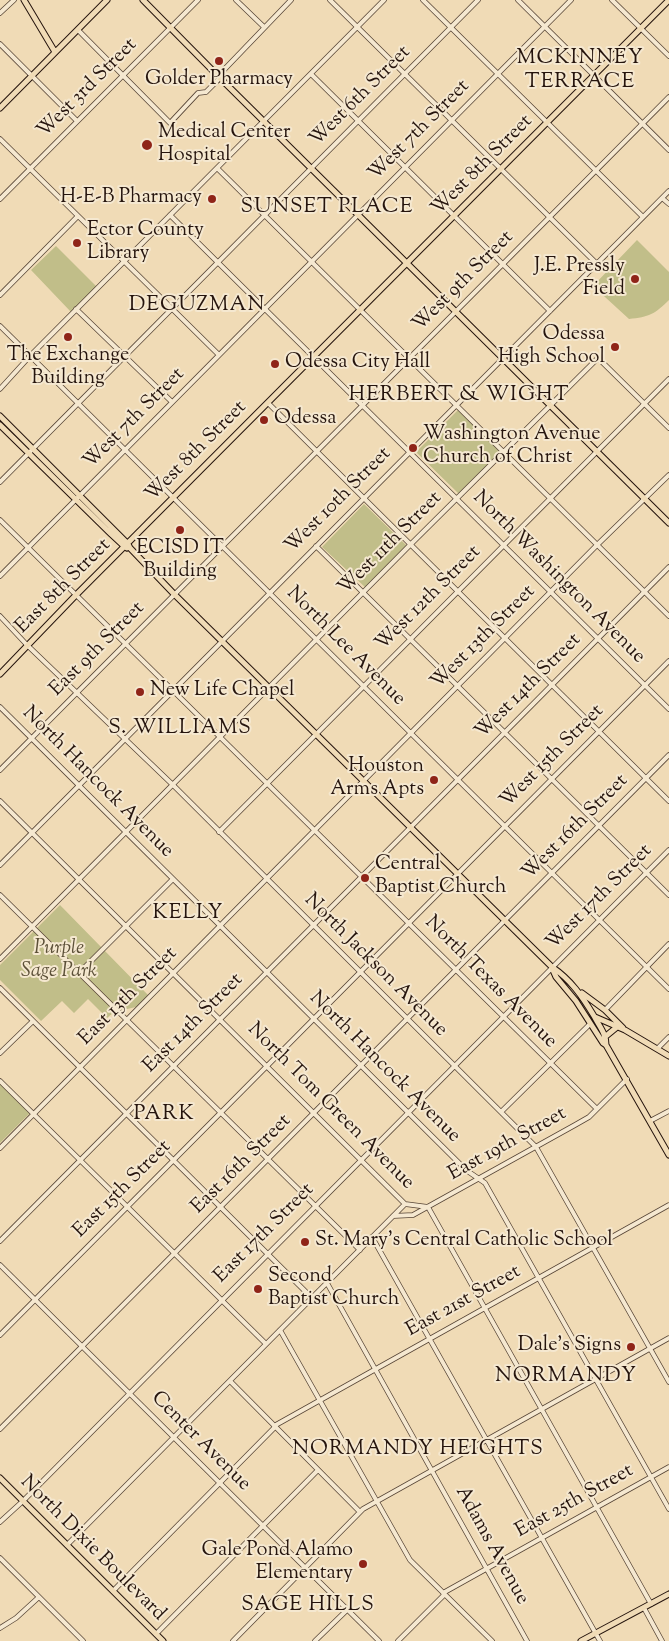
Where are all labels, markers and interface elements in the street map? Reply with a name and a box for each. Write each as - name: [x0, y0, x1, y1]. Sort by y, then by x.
- street label: West 3rd Street: [33, 34, 143, 144]
- street label: West 6th Street: [306, 42, 416, 152]
- district label: MCKINNEY TERRACE: [515, 46, 645, 96]
- marker: Golder Pharmacy: [213, 55, 225, 67]
- place label: Golder Pharmacy: [145, 69, 293, 93]
- street label: West 7th Street: [364, 75, 476, 187]
- street label: West 8th Street: [427, 110, 539, 222]
- place label: Medical Center Hospital: [158, 122, 291, 169]
- marker: Medical Center Hospital: [140, 138, 154, 152]
- place label: H-E-B Pharmacy: [60, 187, 202, 211]
- marker: H-E-B Pharmacy: [206, 193, 218, 205]
- district label: SUNSET PLACE: [239, 195, 415, 221]
- place label: Ector County Library: [87, 220, 204, 267]
- street label: West 9th Street: [409, 227, 519, 337]
- marker: Ector County Library: [71, 237, 83, 249]
- place label: J.E. Pressly Field: [534, 256, 625, 303]
- marker: J.E. Pressly Field: [629, 273, 641, 285]
- district label: DEGUZMAN: [128, 293, 266, 319]
- place label: Odessa High School: [498, 324, 605, 371]
- marker: The Exchange Building: [62, 331, 74, 343]
- marker: Odessa High School: [609, 341, 621, 353]
- place label: The Exchange Building: [7, 345, 129, 392]
- place label: Odessa City Hall: [285, 352, 430, 376]
- marker: Odessa City Hall: [269, 358, 281, 370]
- street label: West 7th Street: [79, 363, 191, 475]
- district label: HERBERT & WIGHT: [347, 383, 571, 409]
- street label: West 8th Street: [141, 396, 253, 508]
- place label: Odessa: [274, 408, 336, 432]
- marker: Odessa: [258, 414, 270, 426]
- place label: Washington Avenue Church of Christ: [423, 424, 601, 471]
- marker: Washington Avenue Church of Christ: [407, 442, 419, 454]
- street label: West 10th Street: [281, 443, 397, 559]
- street label: West 11th Street: [334, 487, 448, 601]
- street label: North Washington Avenue: [467, 487, 649, 669]
- marker: ECISD IT Building: [174, 524, 186, 536]
- street label: East 8th Street: [11, 534, 117, 640]
- place label: ECISD IT Building: [136, 538, 224, 585]
- street label: West 12th Street: [371, 541, 487, 657]
- street label: West 13th Street: [427, 581, 541, 695]
- street label: North Lee Avenue: [280, 582, 410, 712]
- street label: East 9th Street: [46, 598, 150, 702]
- street label: West 14th Street: [471, 629, 587, 745]
- place label: New Life Chapel: [150, 680, 295, 704]
- marker: New Life Chapel: [134, 686, 146, 698]
- street label: West 15th Street: [496, 700, 610, 814]
- street label: North Hancock Avenue: [16, 702, 178, 864]
- district label: S. WILLIAMS: [107, 716, 253, 742]
- place label: Houston Arms Apts: [330, 756, 424, 803]
- street label: West 16th Street: [518, 770, 634, 886]
- marker: Houston Arms Apts: [428, 774, 440, 786]
- street label: West 17th Street: [542, 840, 658, 956]
- place label: Central Baptist Church: [375, 854, 506, 901]
- marker: Central Baptist Church: [359, 872, 371, 884]
- street label: North Jackson Avenue: [298, 889, 452, 1043]
- district label: KELLY: [152, 901, 224, 927]
- street label: North Texas Avenue: [419, 912, 561, 1054]
- park label: Purple Sage Park: [21, 938, 97, 985]
- street label: East 13th Street: [75, 943, 183, 1051]
- street label: East 14th Street: [139, 969, 249, 1079]
- street label: North Hancock Avenue: [303, 987, 465, 1149]
- street label: North Tom Green Avenue: [241, 1018, 419, 1196]
- district label: PARK: [133, 1102, 195, 1128]
- street label: East 19th Street: [445, 1103, 571, 1187]
- street label: East 16th Street: [187, 1110, 297, 1220]
- street label: East 15th Street: [69, 1136, 177, 1244]
- street label: East 17th Street: [210, 1179, 320, 1289]
- place label: St. Mary's Central Catholic School: [315, 1230, 613, 1254]
- marker: St. Mary's Central Catholic School: [299, 1236, 311, 1248]
- street label: East 21st Street: [403, 1261, 525, 1343]
- place label: Second Baptist Church: [268, 1266, 399, 1313]
- marker: Second Baptist Church: [252, 1283, 264, 1295]
- place label: Dale's Signs: [518, 1335, 621, 1359]
- marker: Dale's Signs: [625, 1341, 637, 1353]
- district label: NORMANDY: [494, 1364, 638, 1390]
- street label: Center Avenue: [145, 1387, 255, 1497]
- district label: NORMANDY HEIGHTS: [290, 1437, 546, 1463]
- street label: East 25th Street: [512, 1460, 638, 1544]
- street label: North Dixie Boulevard: [14, 1471, 170, 1627]
- street label: Adams Avenue: [449, 1483, 533, 1609]
- place label: Gale Pond Alamo Elementary: [202, 1540, 353, 1587]
- marker: Gale Pond Alamo Elementary: [357, 1558, 369, 1570]
- district label: SAGE HILLS: [240, 1593, 376, 1619]

